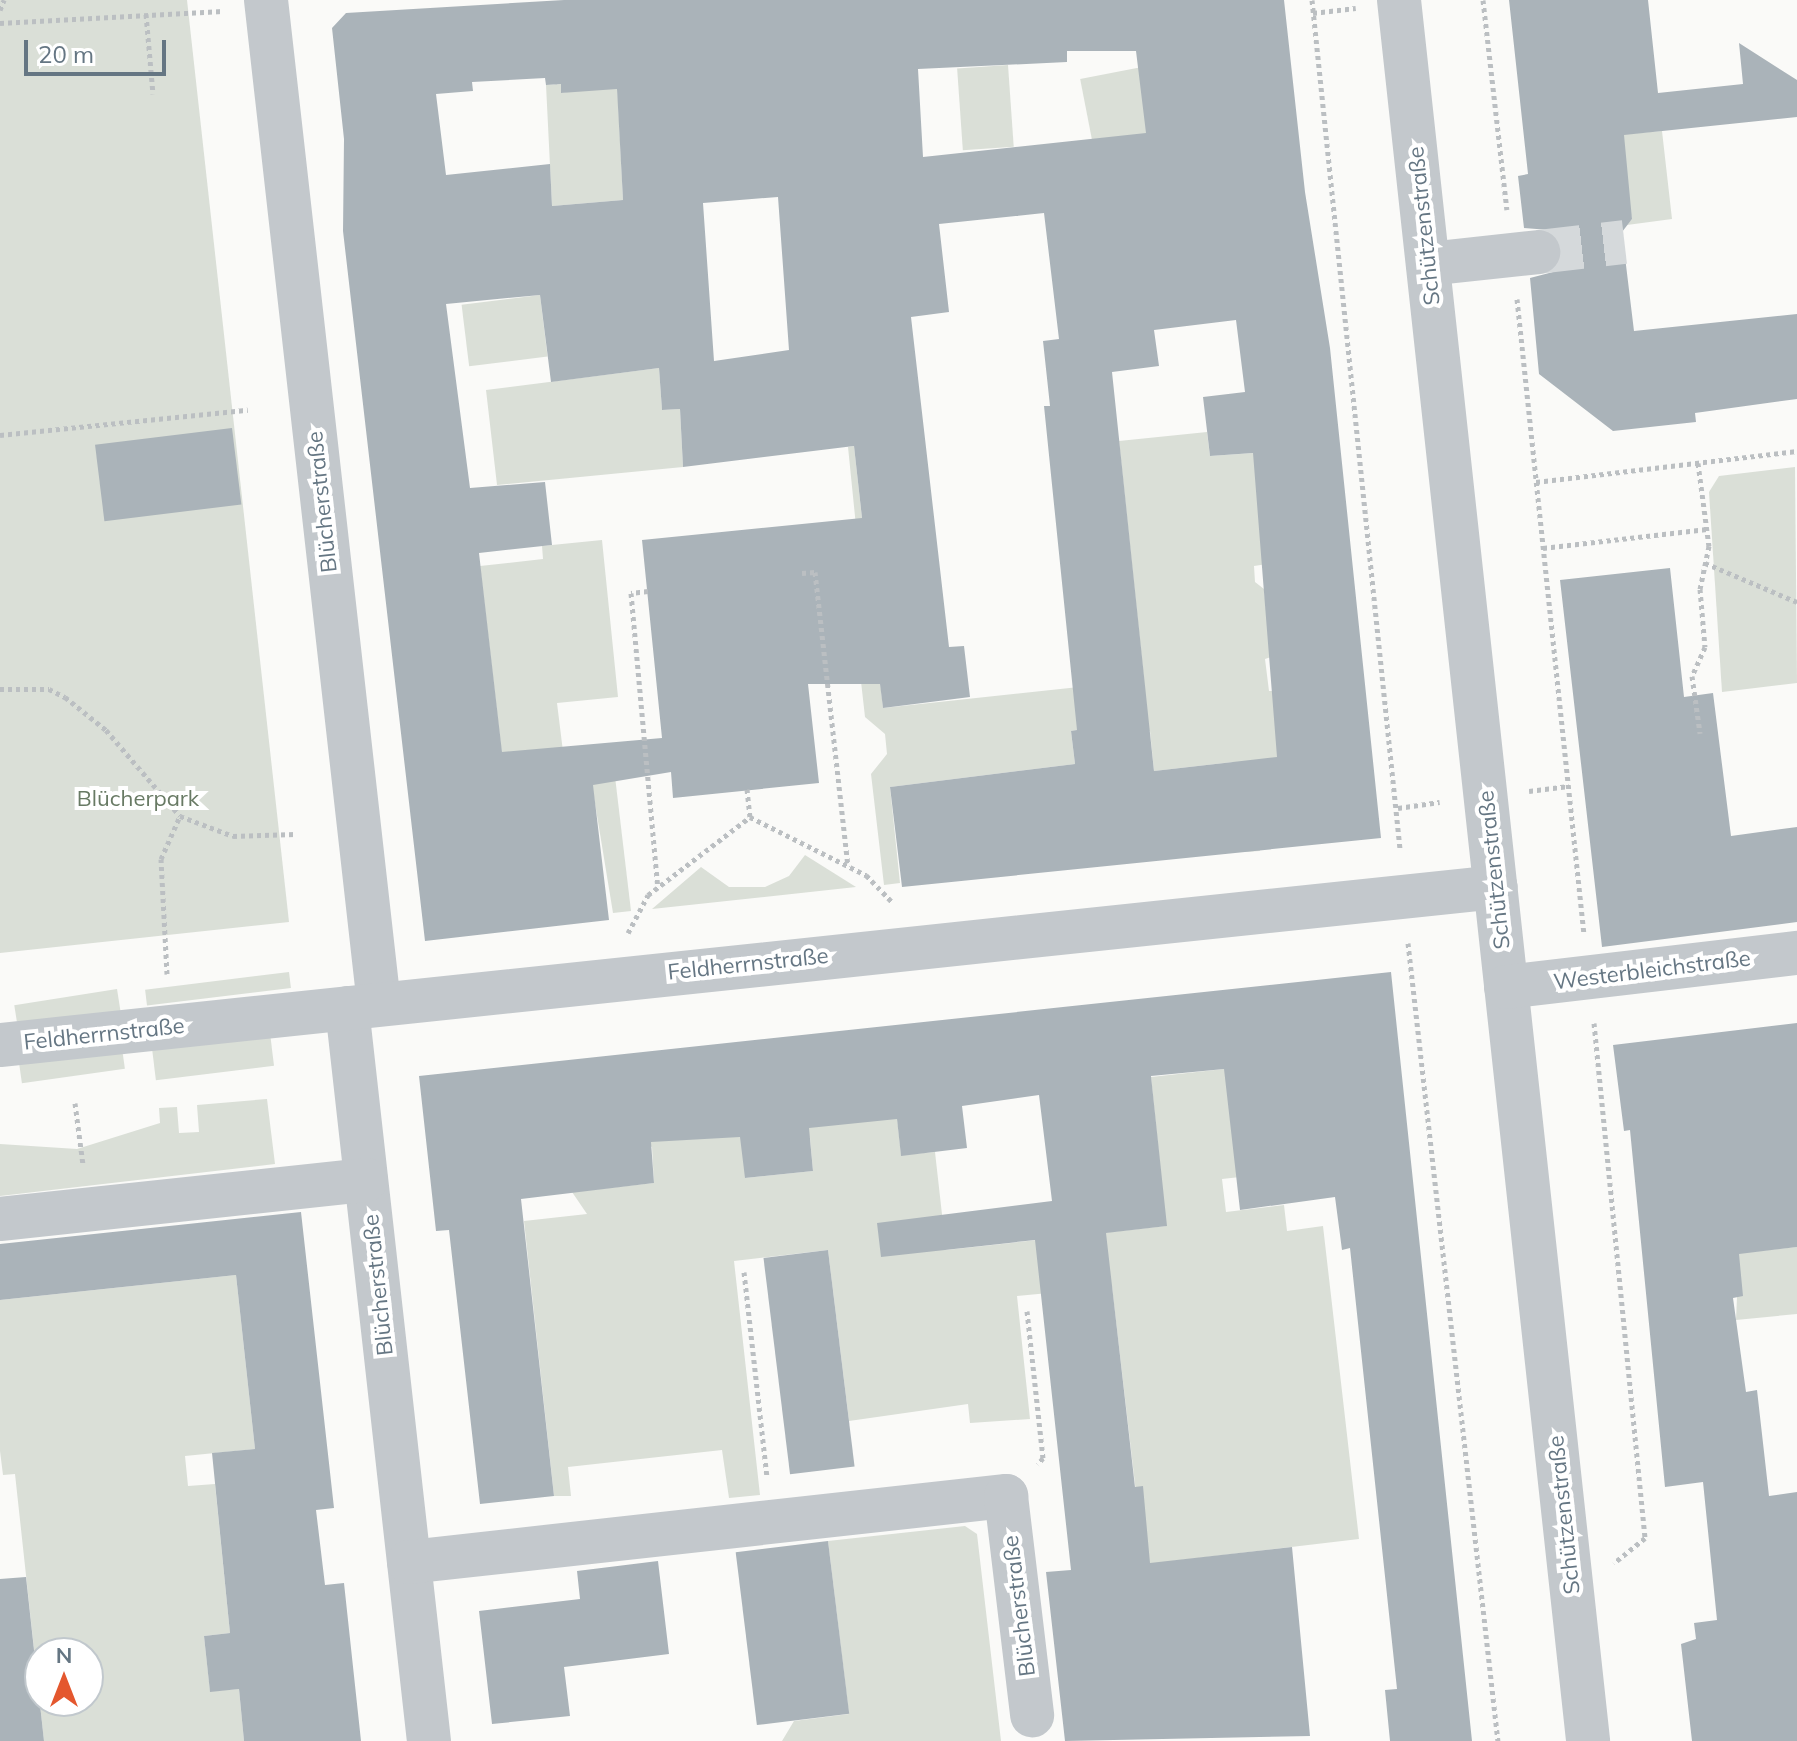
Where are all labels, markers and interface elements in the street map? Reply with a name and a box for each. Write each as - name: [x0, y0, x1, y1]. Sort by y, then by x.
- scale bar: [28, 24, 170, 74]
- text: 20 m: [38, 39, 94, 69]
- street label: Schützenstraße: [1403, 145, 1445, 307]
- street label: Blücherstraße: [301, 430, 343, 574]
- park label: Blücherpark: [77, 786, 199, 812]
- street label: Schützenstraße: [1473, 789, 1515, 951]
- street label: Feldherrnstraße: [666, 942, 830, 986]
- street label: Westerbleichstraße: [1552, 945, 1752, 995]
- street label: Feldherrnstraße: [22, 1012, 186, 1056]
- street label: Blücherstraße: [357, 1213, 399, 1357]
- street label: Schützenstraße: [1543, 1434, 1585, 1596]
- street label: Blücherstraße: [997, 1534, 1041, 1678]
- north arrow: [24, 1637, 104, 1717]
- text: N: [56, 1641, 72, 1669]

